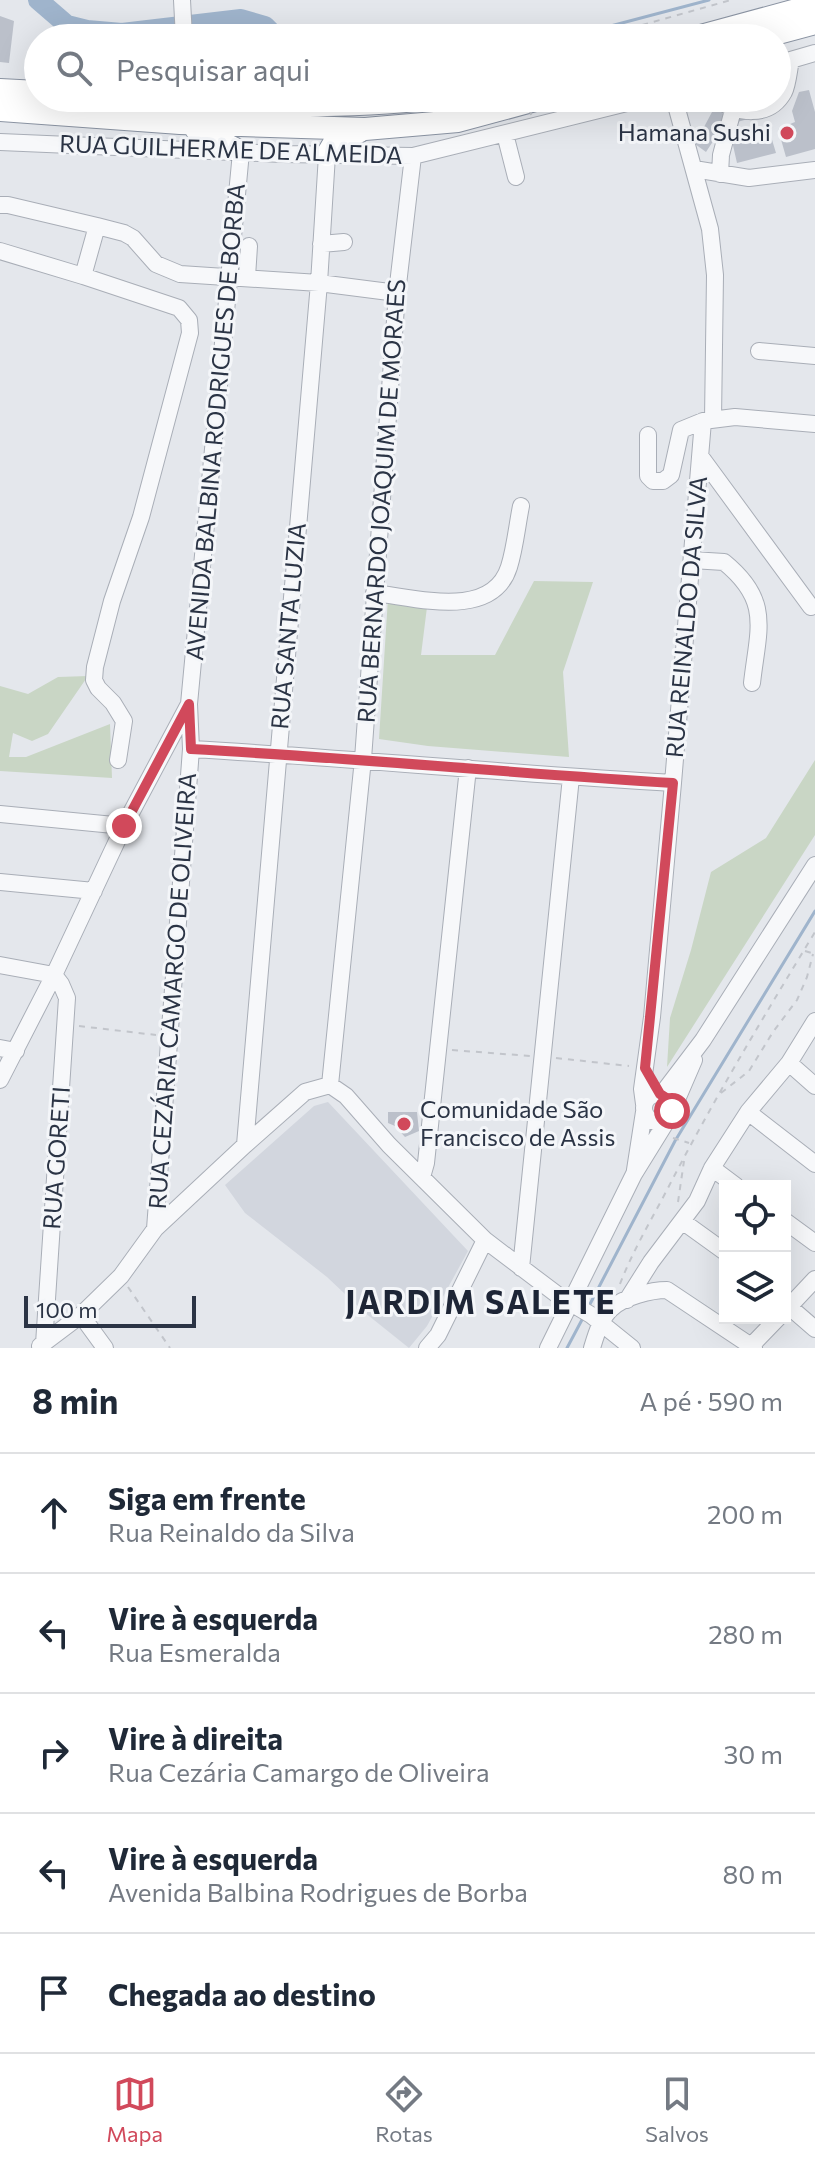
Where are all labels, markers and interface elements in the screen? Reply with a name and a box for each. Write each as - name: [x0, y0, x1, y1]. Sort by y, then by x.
- search box: [24, 24, 791, 112]
- icon: search: [52, 46, 96, 90]
- text: Pesquisar aqui: [116, 50, 311, 87]
- place label: Hamana Sushi: [618, 117, 771, 146]
- marker: Hamana Sushi: [778, 124, 796, 142]
- street label: RUA GUILHERME DE ALMEIDA: [59, 128, 403, 169]
- street label: AVENIDA BALBINA RODRIGUES DE BORBA: [179, 182, 250, 662]
- street label: RUA BERNARDO JOAQUIM DE MORAES: [351, 278, 410, 724]
- street label: RUA REINALDO DA SILVA: [659, 475, 712, 759]
- street label: RUA SANTA LUZIA: [264, 521, 311, 730]
- street label: RUA CEZÁRIA CAMARGO DE OLIVEIRA: [142, 772, 201, 1210]
- route end: [106, 808, 142, 844]
- street label: RUA GORETI: [36, 1085, 75, 1230]
- route start: [654, 1093, 690, 1129]
- place label: Comunidade São Francisco de Assis: [420, 1094, 615, 1151]
- marker: Comunidade São Francisco de Assis: [395, 1115, 413, 1133]
- map controls: [719, 1180, 791, 1324]
- button: locate: [719, 1180, 791, 1252]
- button: layers: [719, 1252, 791, 1324]
- district label: JARDIM SALETE: [345, 1281, 617, 1321]
- scale bar: [24, 1292, 196, 1328]
- text: 100 m: [36, 1296, 98, 1323]
- text: 8 min: [32, 1379, 118, 1421]
- text: A pé · 590 m: [640, 1385, 783, 1416]
- text: Siga em frente: [108, 1479, 306, 1516]
- icon: ahead: [32, 1491, 76, 1535]
- text: 200 m: [707, 1498, 783, 1529]
- text: Rua Reinaldo da Silva: [108, 1516, 355, 1547]
- text: Vire à esquerda: [108, 1599, 318, 1636]
- icon: left: [32, 1611, 76, 1655]
- text: 280 m: [708, 1618, 783, 1649]
- text: Rua Esmeralda: [108, 1636, 281, 1667]
- text: Vire à direita: [108, 1719, 283, 1756]
- icon: right: [32, 1731, 76, 1775]
- text: 30 m: [724, 1738, 783, 1769]
- text: Rua Cezária Camargo de Oliveira: [108, 1756, 490, 1787]
- text: Vire à esquerda: [108, 1839, 318, 1876]
- icon: left: [32, 1851, 76, 1895]
- text: 80 m: [723, 1858, 783, 1889]
- text: Avenida Balbina Rodrigues de Borba: [108, 1876, 528, 1907]
- icon: arrive: [32, 1971, 76, 2015]
- text: Chegada ao destino: [108, 1975, 376, 2012]
- tab: Mapa: [106, 2072, 163, 2147]
- tab: Rotas: [375, 2072, 433, 2147]
- tab: Salvos: [645, 2072, 709, 2147]

